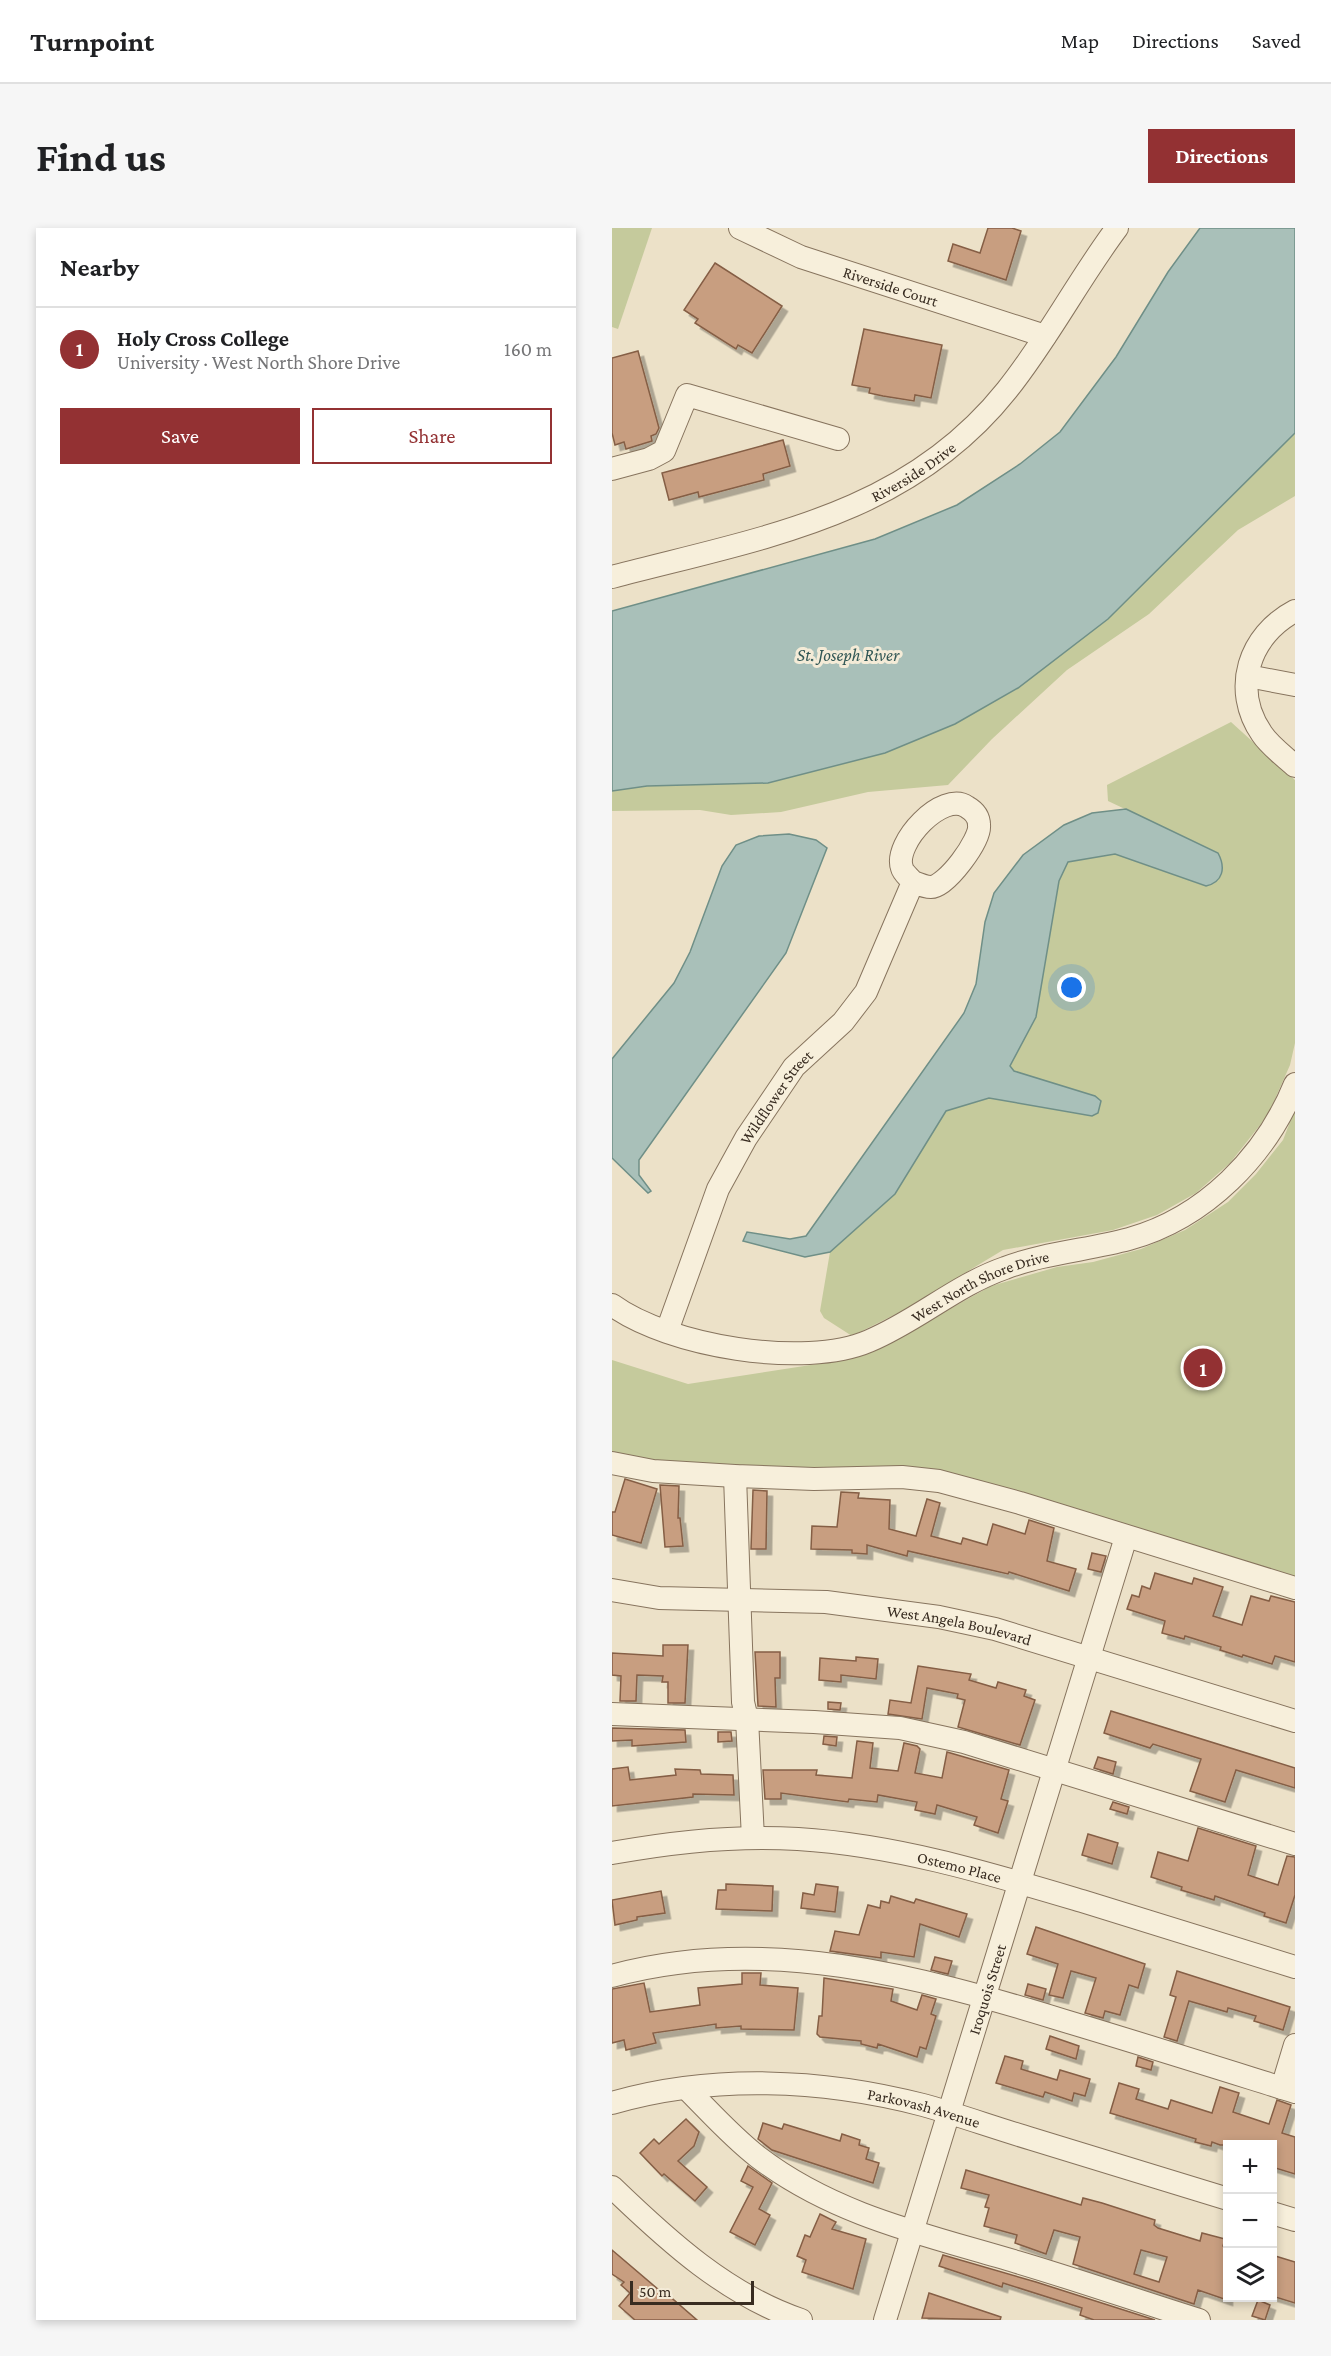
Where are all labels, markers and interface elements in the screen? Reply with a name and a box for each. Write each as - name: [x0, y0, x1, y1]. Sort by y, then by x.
- text: Turnpoint: [30, 26, 154, 57]
- text: Map: [1061, 29, 1099, 53]
- text: Directions: [1132, 29, 1219, 53]
- text: Saved: [1252, 29, 1301, 53]
- button: Directions: [1148, 129, 1295, 183]
- text: Find us: [36, 133, 166, 180]
- text: Nearby: [60, 253, 139, 282]
- street label: Riverside Court: [841, 263, 941, 310]
- text: Holy Cross College: [117, 326, 289, 351]
- text: 1: [76, 338, 83, 360]
- text: 160 m: [504, 338, 552, 360]
- text: University · West North Shore Drive: [117, 351, 400, 373]
- button: Save: [60, 408, 300, 464]
- button: Share: [312, 408, 552, 464]
- street label: Riverside Drive: [868, 438, 959, 504]
- water label: St. Joseph River: [797, 645, 900, 665]
- your location: [1057, 973, 1086, 1002]
- street label: Wildflower Street: [736, 1046, 816, 1147]
- street label: West North Shore Drive: [908, 1247, 1051, 1325]
- pin: 1: [1184, 1346, 1222, 1390]
- street label: West Angela Boulevard: [886, 1602, 1034, 1648]
- street label: Ostemo Place: [916, 1848, 1003, 1886]
- street label: Iroquois Street: [965, 1941, 1009, 2037]
- street label: Parkovash Avenue: [866, 2085, 982, 2131]
- map controls: [1223, 2140, 1277, 2302]
- button: +: [1223, 2140, 1277, 2194]
- button: −: [1223, 2194, 1277, 2248]
- button: layers: [1223, 2248, 1277, 2302]
- scale bar: [630, 2278, 754, 2306]
- text: 50 m: [639, 2283, 671, 2300]

